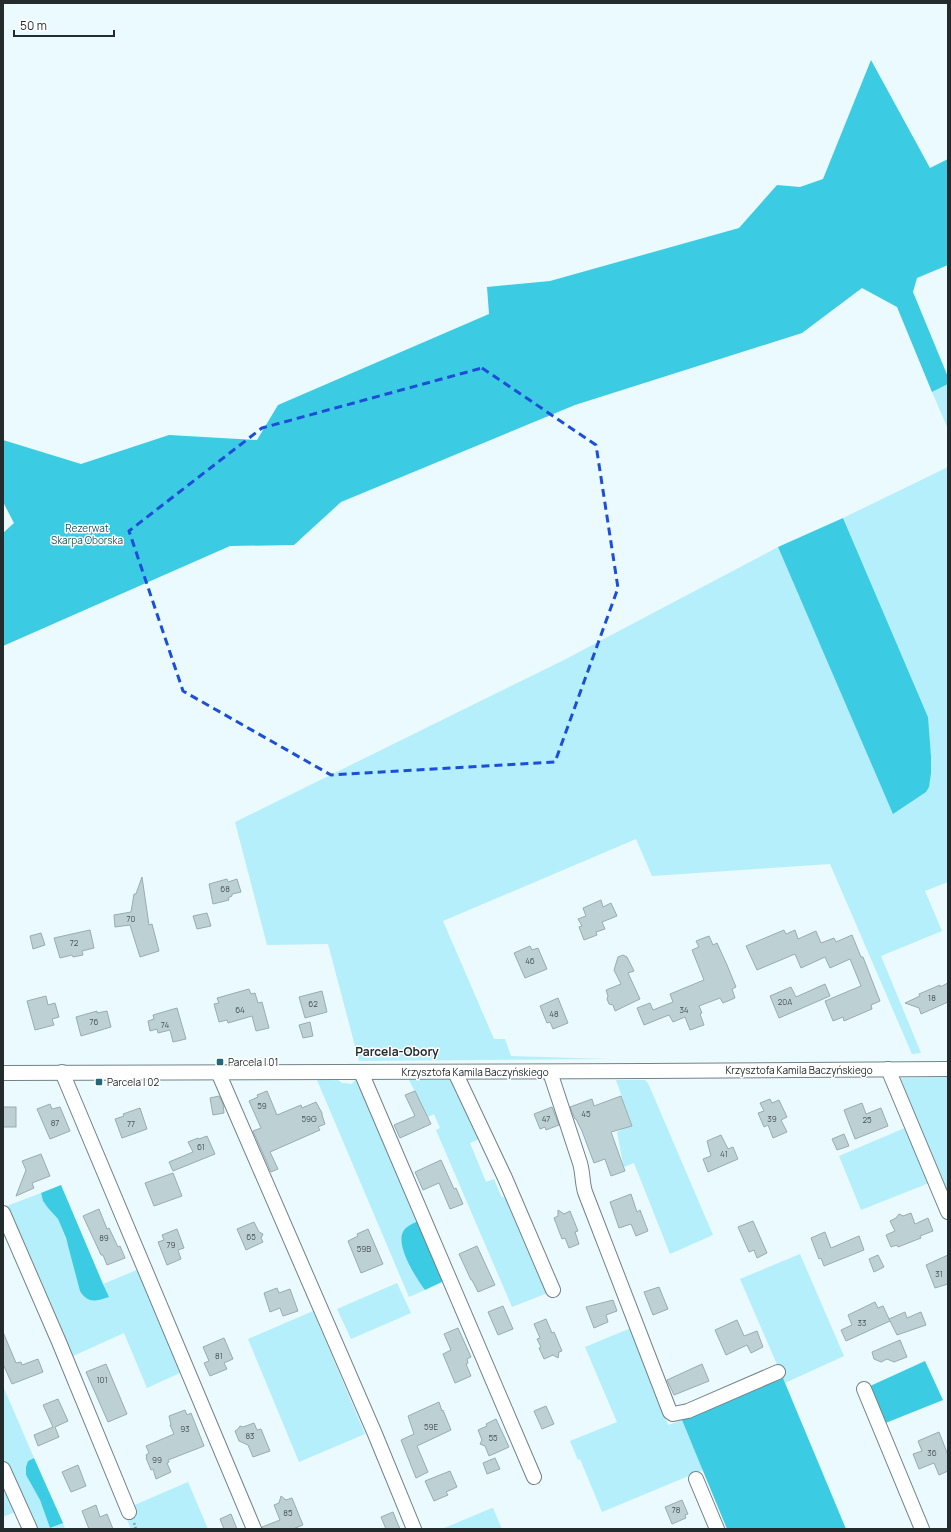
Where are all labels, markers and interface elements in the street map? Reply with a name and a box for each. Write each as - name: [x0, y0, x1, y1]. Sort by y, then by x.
- scale bar: [14, 12, 114, 38]
- text: 50 m: [20, 17, 47, 34]
- park label: Rezerwat Skarpa Oborska: [51, 521, 123, 547]
- house number: 68: [220, 883, 230, 894]
- house number: 70: [127, 913, 136, 924]
- house number: 72: [70, 937, 79, 948]
- house number: 46: [525, 955, 535, 966]
- house number: 18: [928, 992, 936, 1003]
- house number: 20A: [778, 996, 792, 1007]
- house number: 62: [308, 998, 318, 1009]
- house number: 64: [235, 1004, 245, 1015]
- house number: 34: [679, 1004, 689, 1015]
- house number: 48: [549, 1008, 559, 1019]
- house number: 76: [90, 1016, 99, 1027]
- house number: 74: [161, 1019, 169, 1030]
- district label: Parcela-Obory: [355, 1043, 439, 1060]
- place label: Parcela I 01: [228, 1055, 278, 1069]
- marker: Parcela I 01: [215, 1057, 225, 1067]
- street label: Krzysztofa Kamila Baczyńskiego: [725, 1063, 873, 1077]
- street label: Krzysztofa Kamila Baczyńskiego: [401, 1065, 549, 1079]
- place label: Parcela I 02: [107, 1075, 159, 1089]
- marker: Parcela I 02: [94, 1077, 104, 1087]
- house number: 59: [257, 1100, 267, 1111]
- house number: 45: [581, 1108, 591, 1119]
- house number: 59G: [301, 1113, 317, 1124]
- house number: 47: [542, 1113, 550, 1124]
- house number: 39: [767, 1113, 777, 1124]
- house number: 25: [862, 1114, 872, 1125]
- house number: 87: [51, 1117, 59, 1128]
- house number: 77: [127, 1118, 135, 1129]
- house number: 61: [197, 1141, 205, 1152]
- house number: 41: [720, 1148, 728, 1159]
- house number: 65: [246, 1231, 256, 1242]
- house number: 89: [99, 1232, 109, 1243]
- house number: 79: [167, 1239, 176, 1250]
- house number: 59B: [357, 1243, 371, 1254]
- house number: 31: [935, 1268, 943, 1279]
- house number: 33: [858, 1317, 866, 1328]
- house number: 81: [215, 1350, 223, 1361]
- house number: 101: [96, 1374, 108, 1385]
- house number: 59E: [424, 1421, 439, 1432]
- house number: 93: [180, 1423, 190, 1434]
- house number: 83: [245, 1430, 255, 1441]
- house number: 55: [488, 1432, 498, 1443]
- house number: 36: [927, 1447, 937, 1458]
- house number: 99: [152, 1454, 162, 1465]
- house number: 78: [672, 1504, 681, 1515]
- house number: 85: [283, 1507, 293, 1518]

